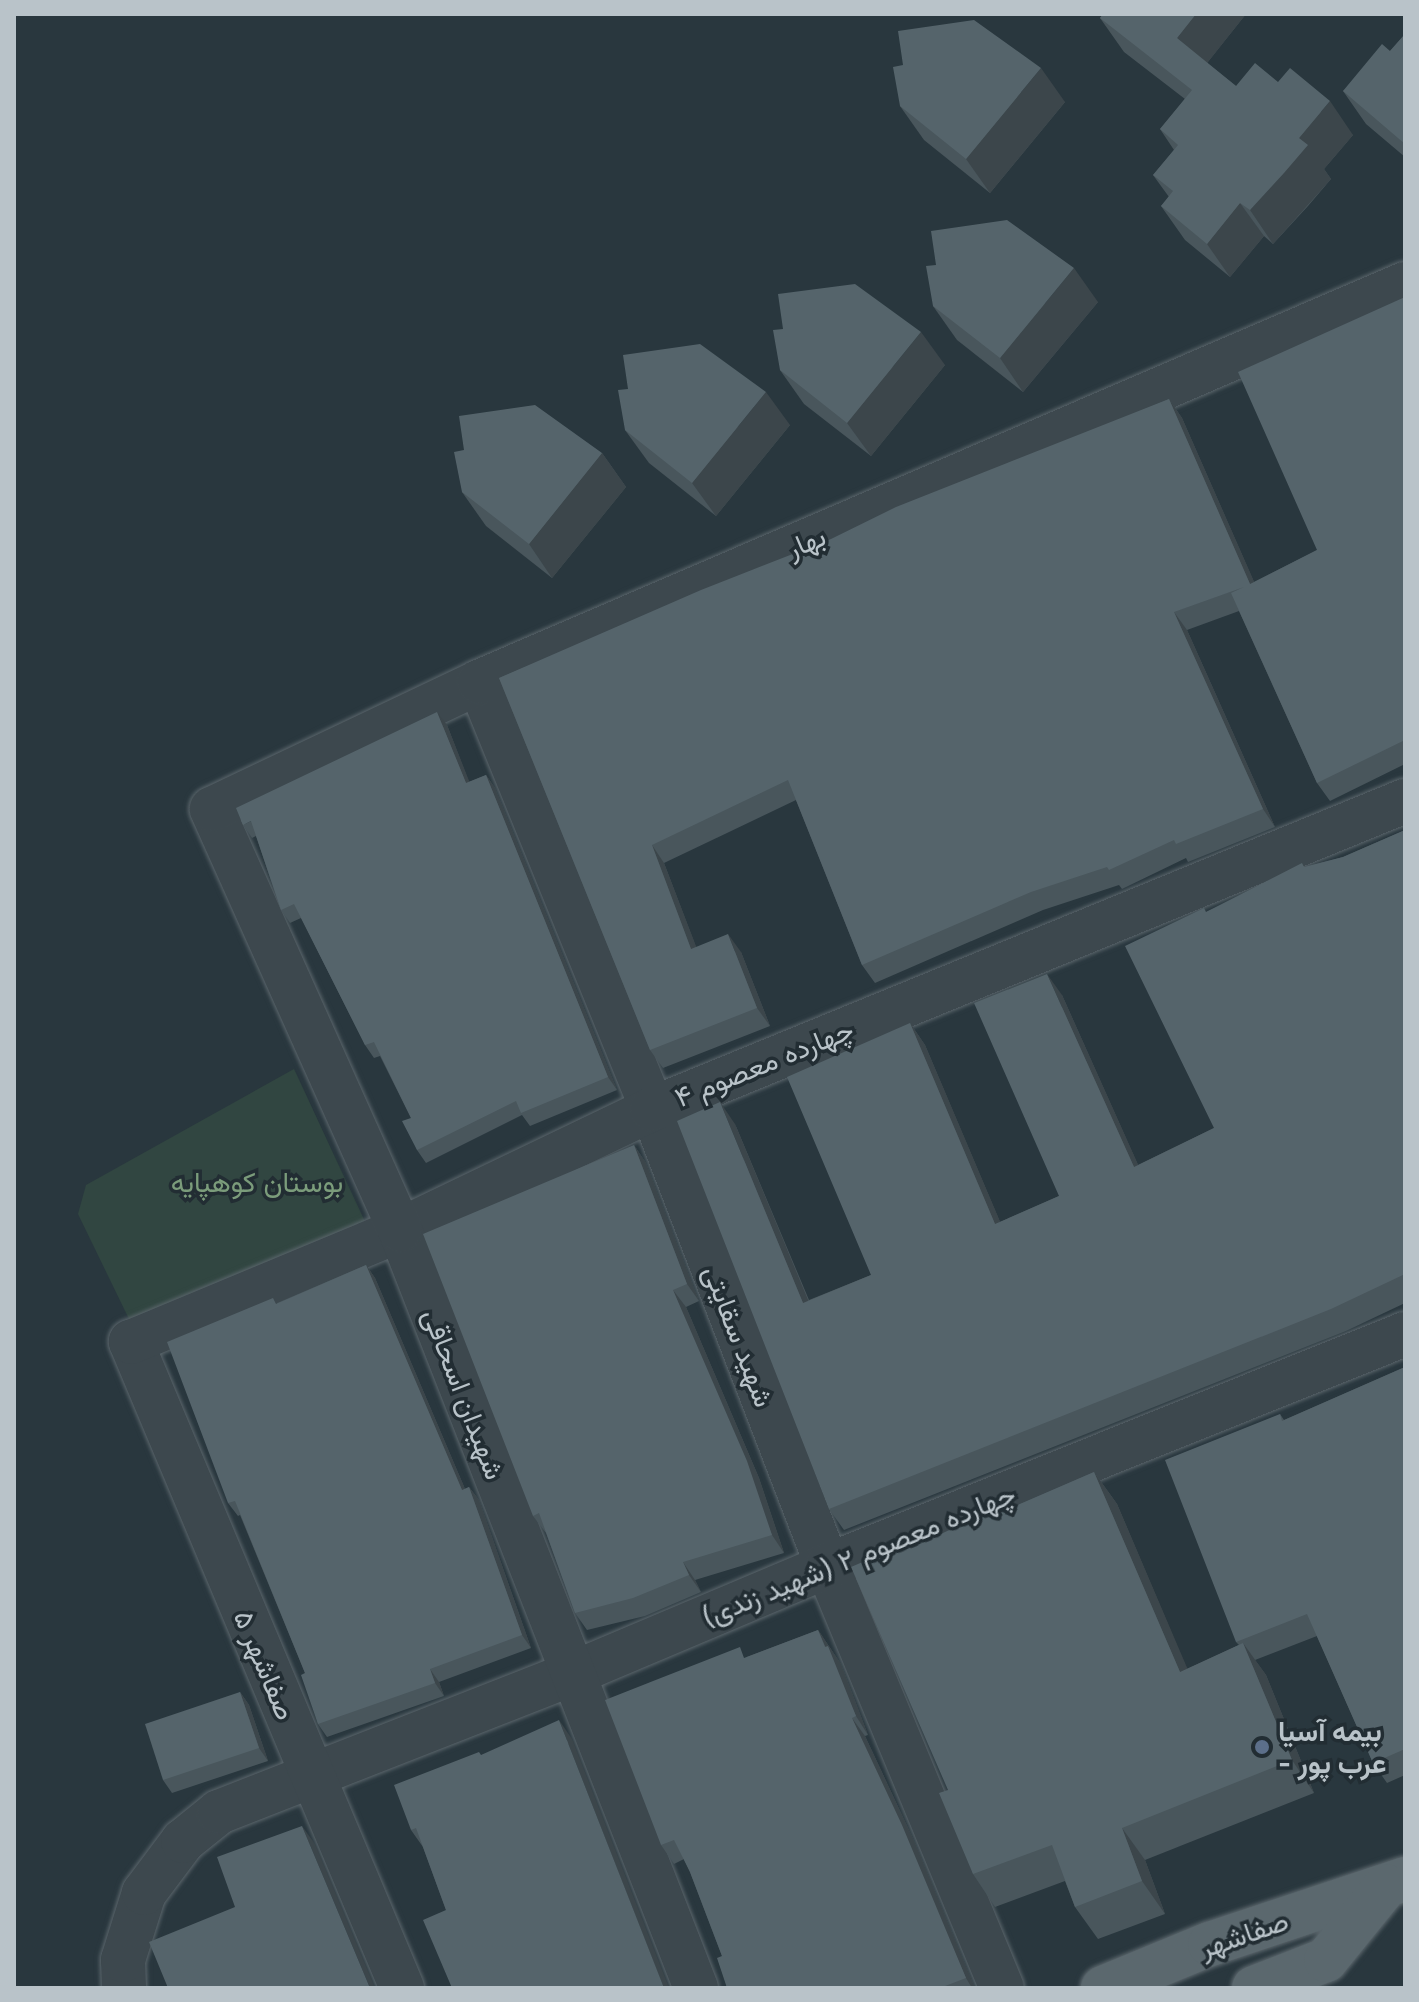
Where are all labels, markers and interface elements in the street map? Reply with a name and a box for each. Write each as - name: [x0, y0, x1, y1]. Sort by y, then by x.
- street label: بهار: [781, 519, 831, 565]
- street label: چهارده معصوم ۴: [670, 1012, 858, 1114]
- park label: بوستان کوهپایه: [171, 1165, 343, 1199]
- street label: شهید سقایتی: [697, 1260, 781, 1412]
- street label: شهیدان اسحاقی: [416, 1304, 512, 1484]
- street label: چهارده معصوم ۲ (شهید زندی): [696, 1476, 1020, 1634]
- street label: صفاشهر ۵: [227, 1605, 303, 1725]
- place label: بیمه آسیا - عرب پور: [1278, 1714, 1386, 1780]
- marker: بیمه آسیا - عرب پور: [1253, 1738, 1271, 1756]
- street label: صفاشهر: [1195, 1903, 1293, 1965]

